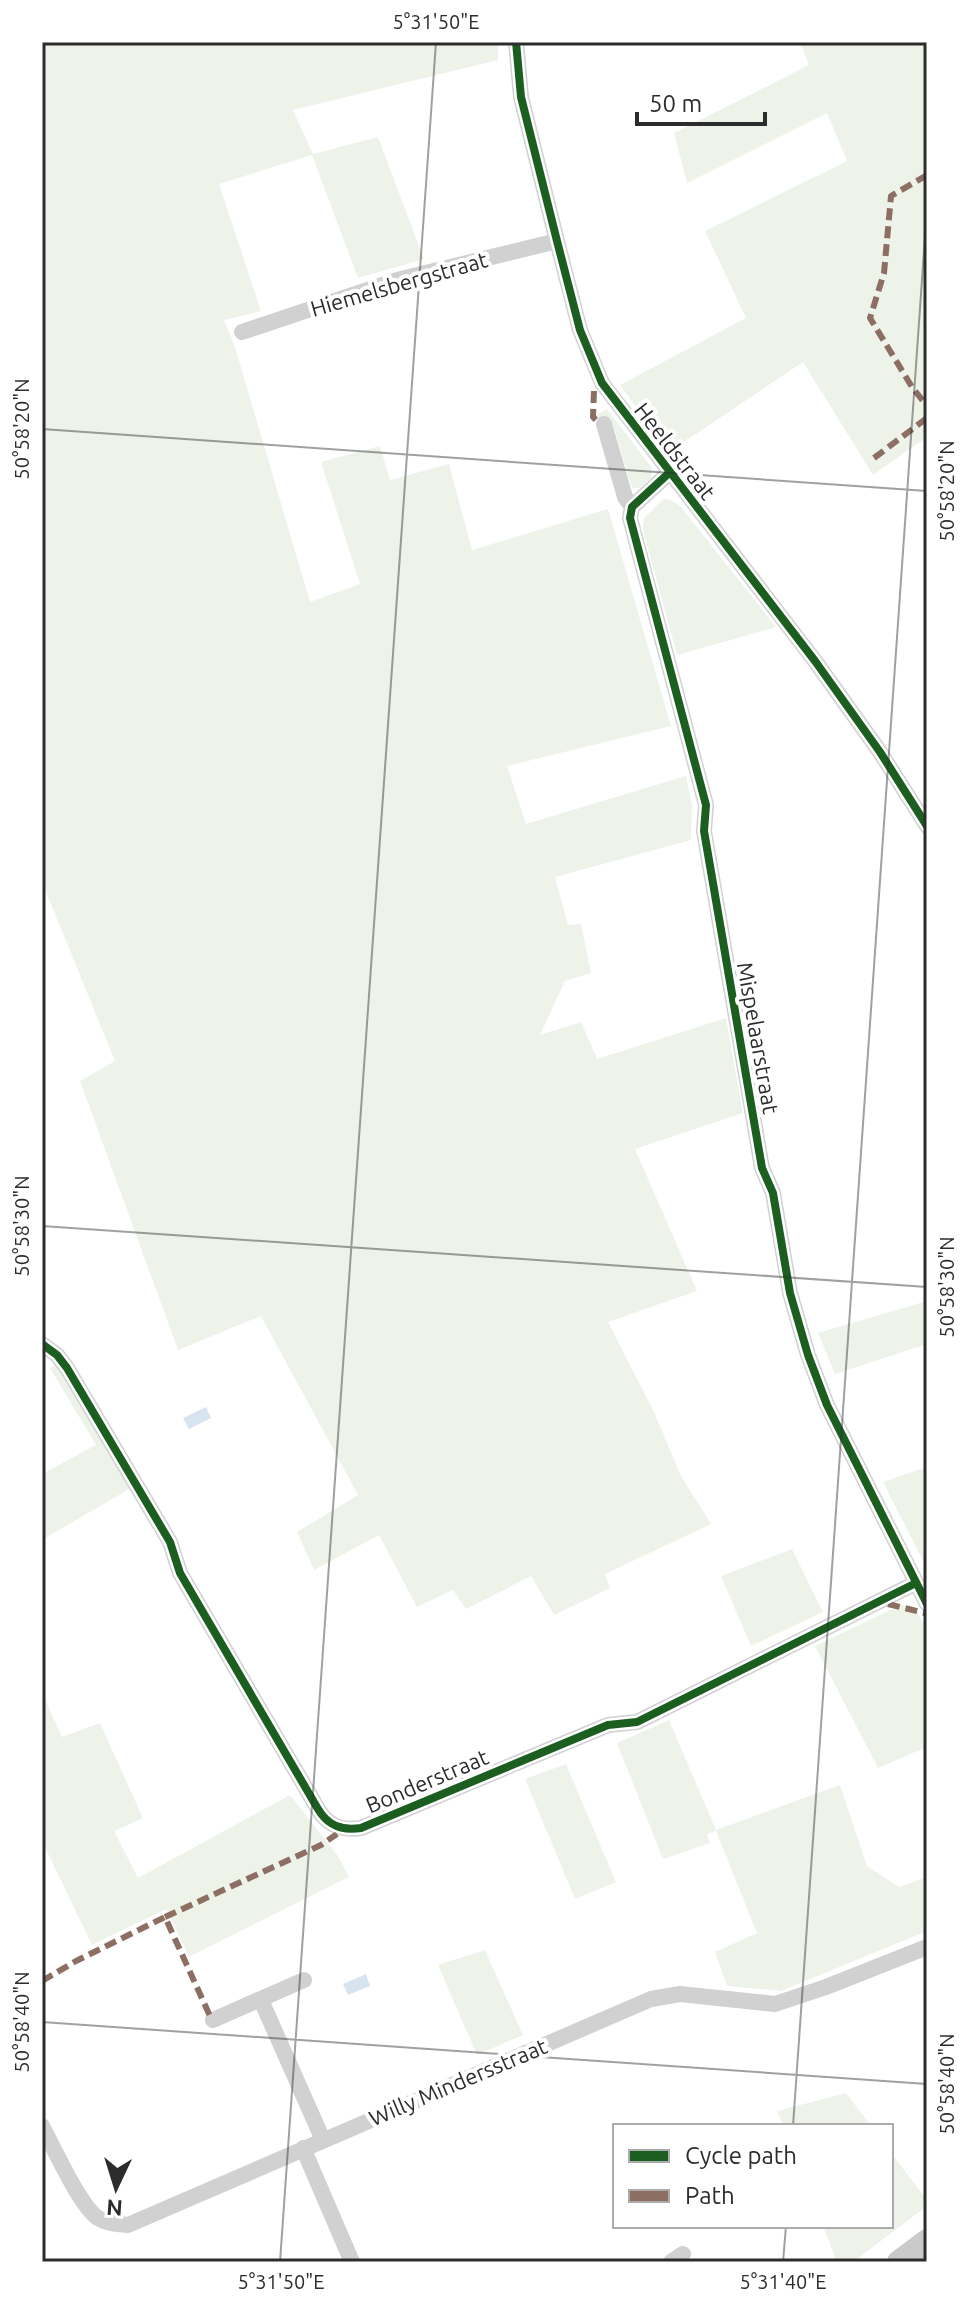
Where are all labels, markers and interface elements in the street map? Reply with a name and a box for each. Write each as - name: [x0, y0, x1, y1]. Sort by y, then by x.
- text: 5°31'50"E: [393, 10, 479, 33]
- scale bar: [637, 76, 765, 126]
- text: 50 m: [649, 90, 702, 117]
- street label: Hiemelsbergstraat: [307, 246, 491, 321]
- text: 50°58'20"N: [10, 378, 33, 480]
- street label: Heeldstraat: [630, 397, 721, 504]
- text: 50°58'20"N: [935, 440, 958, 542]
- street label: Mispelaarstraat: [733, 960, 784, 1116]
- text: 50°58'30"N: [10, 1175, 33, 1277]
- text: 50°58'30"N: [935, 1236, 958, 1338]
- street label: Bonderstraat: [362, 1743, 492, 1818]
- text: 50°58'40"N: [10, 1971, 33, 2073]
- street label: Willy Mindersstraat: [365, 2033, 551, 2130]
- text: 50°58'40"N: [935, 2033, 958, 2135]
- legend: [613, 2124, 893, 2228]
- text: Cycle path: [685, 2142, 797, 2169]
- north arrow: [76, 2148, 156, 2228]
- text: Path: [685, 2182, 735, 2209]
- text: N: [106, 2195, 124, 2221]
- text: 5°31'50"E: [238, 2270, 324, 2293]
- text: 5°31'40"E: [740, 2270, 826, 2293]

